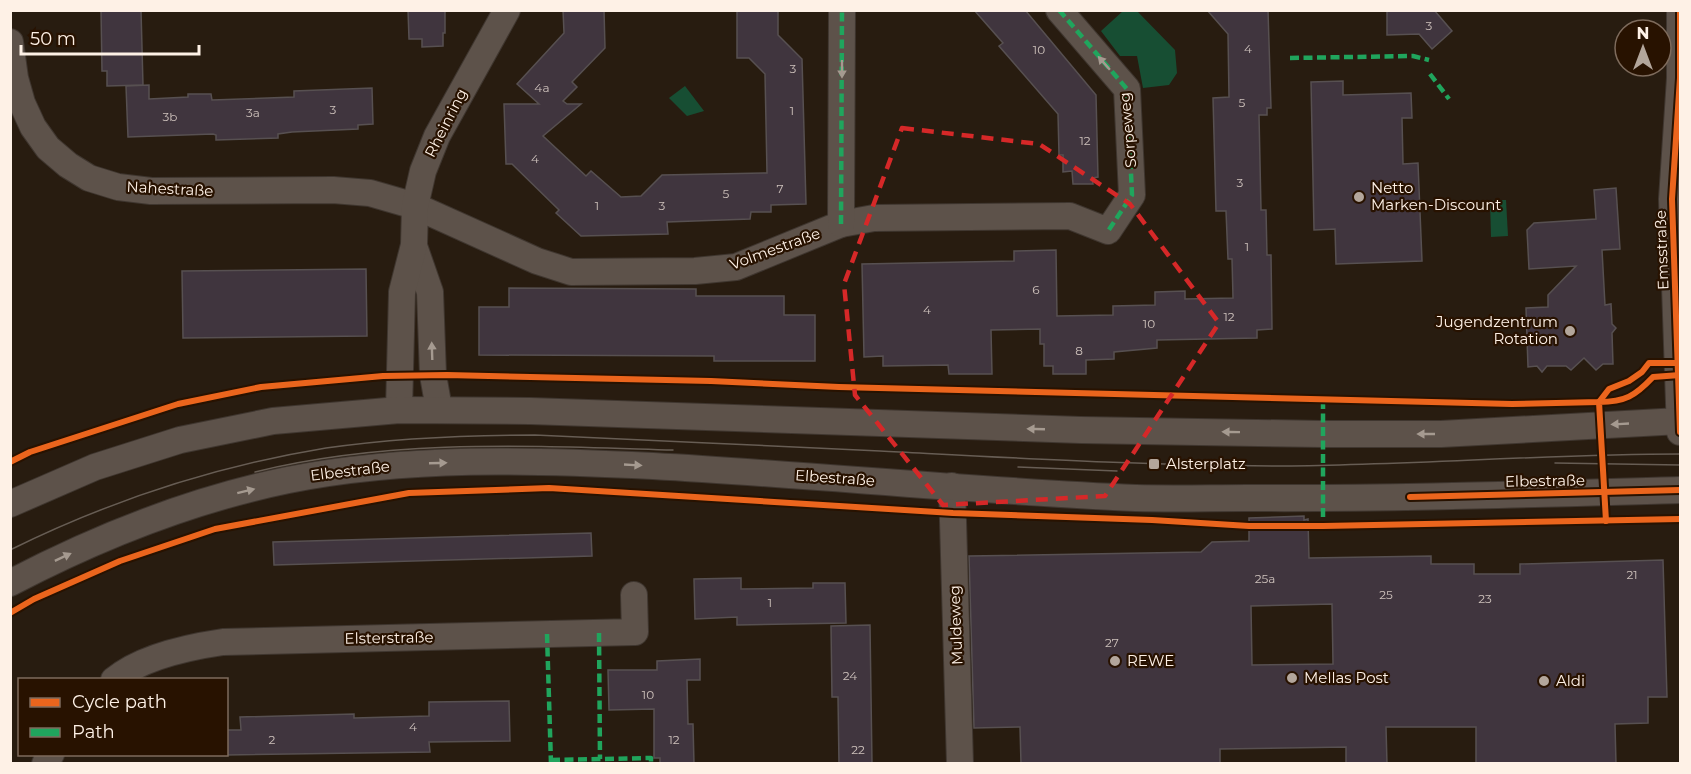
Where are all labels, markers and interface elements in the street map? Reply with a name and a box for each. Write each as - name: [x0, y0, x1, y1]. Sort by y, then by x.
- scale bar: [21, 18, 200, 56]
- house number: 3: [1426, 18, 1433, 33]
- north arrow: [1613, 18, 1673, 78]
- text: N: [1637, 24, 1649, 43]
- text: 50 m: [30, 28, 76, 50]
- house number: 4: [1244, 41, 1252, 56]
- house number: 10: [1033, 42, 1045, 57]
- one-way arrow: [1098, 56, 1111, 71]
- one-way arrow: [837, 59, 847, 78]
- house number: 3: [790, 61, 797, 76]
- house number: 4a: [534, 80, 550, 95]
- street label: Rheinring: [420, 85, 471, 160]
- street label: Sorpeweg: [1115, 91, 1140, 169]
- house number: 5: [1239, 95, 1246, 110]
- house number: 3: [330, 102, 337, 117]
- house number: 1: [790, 103, 794, 118]
- house number: 3a: [246, 105, 260, 120]
- house number: 3b: [163, 109, 177, 124]
- house number: 12: [1079, 133, 1091, 148]
- house number: 4: [531, 151, 539, 166]
- house number: 3: [1237, 175, 1244, 190]
- street label: Nahestraße: [126, 177, 214, 200]
- place label: Netto Marken-Discount: [1371, 178, 1501, 214]
- house number: 7: [776, 181, 784, 196]
- house number: 5: [723, 186, 730, 201]
- marker: Netto Marken-Discount: [1352, 190, 1366, 204]
- house number: 1: [595, 198, 599, 213]
- house number: 3: [659, 198, 666, 213]
- street label: Emsstraße: [1651, 210, 1672, 290]
- street label: Volmestraße: [727, 223, 823, 274]
- house number: 1: [1245, 239, 1249, 254]
- house number: 6: [1032, 282, 1040, 297]
- house number: 4: [923, 302, 931, 317]
- house number: 12: [1223, 309, 1235, 324]
- place label: Jugendzentrum Rotation: [1435, 312, 1558, 348]
- house number: 10: [1143, 316, 1155, 331]
- marker: Jugendzentrum Rotation: [1563, 324, 1577, 338]
- one-way arrow: [427, 342, 437, 361]
- house number: 8: [1075, 343, 1083, 358]
- one-way arrow: [1611, 419, 1630, 429]
- one-way arrow: [1026, 424, 1045, 433]
- one-way arrow: [1221, 428, 1240, 437]
- one-way arrow: [1416, 429, 1435, 439]
- place label: Alsterplatz: [1166, 454, 1246, 473]
- street label: Elbestraße: [309, 456, 391, 485]
- marker: Alsterplatz: [1147, 457, 1161, 471]
- one-way arrow: [429, 458, 448, 467]
- one-way arrow: [624, 461, 643, 470]
- street label: Elbestraße: [794, 465, 876, 490]
- street label: Elbestraße: [1505, 470, 1585, 491]
- one-way arrow: [237, 485, 255, 495]
- one-way arrow: [54, 553, 71, 562]
- house number: 21: [1626, 567, 1638, 582]
- house number: 25a: [1255, 571, 1275, 586]
- street label: Muldeweg: [945, 585, 966, 665]
- house number: 25: [1379, 587, 1393, 602]
- house number: 23: [1478, 591, 1492, 606]
- house number: 1: [768, 595, 772, 610]
- street label: Elsterstraße: [344, 627, 434, 648]
- house number: 27: [1105, 635, 1119, 650]
- place label: REWE: [1127, 651, 1174, 670]
- marker: REWE: [1108, 654, 1122, 668]
- house number: 24: [843, 668, 857, 683]
- place label: Mellas Post: [1304, 668, 1389, 687]
- marker: Mellas Post: [1285, 671, 1299, 685]
- place label: Aldi: [1556, 671, 1585, 690]
- marker: Aldi: [1537, 674, 1551, 688]
- legend: [18, 678, 228, 756]
- house number: 10: [642, 687, 654, 702]
- text: Cycle path: [72, 691, 167, 713]
- house number: 4: [409, 719, 417, 734]
- text: Path: [72, 721, 115, 743]
- house number: 2: [269, 732, 276, 747]
- house number: 12: [668, 732, 680, 747]
- house number: 22: [851, 742, 865, 757]

